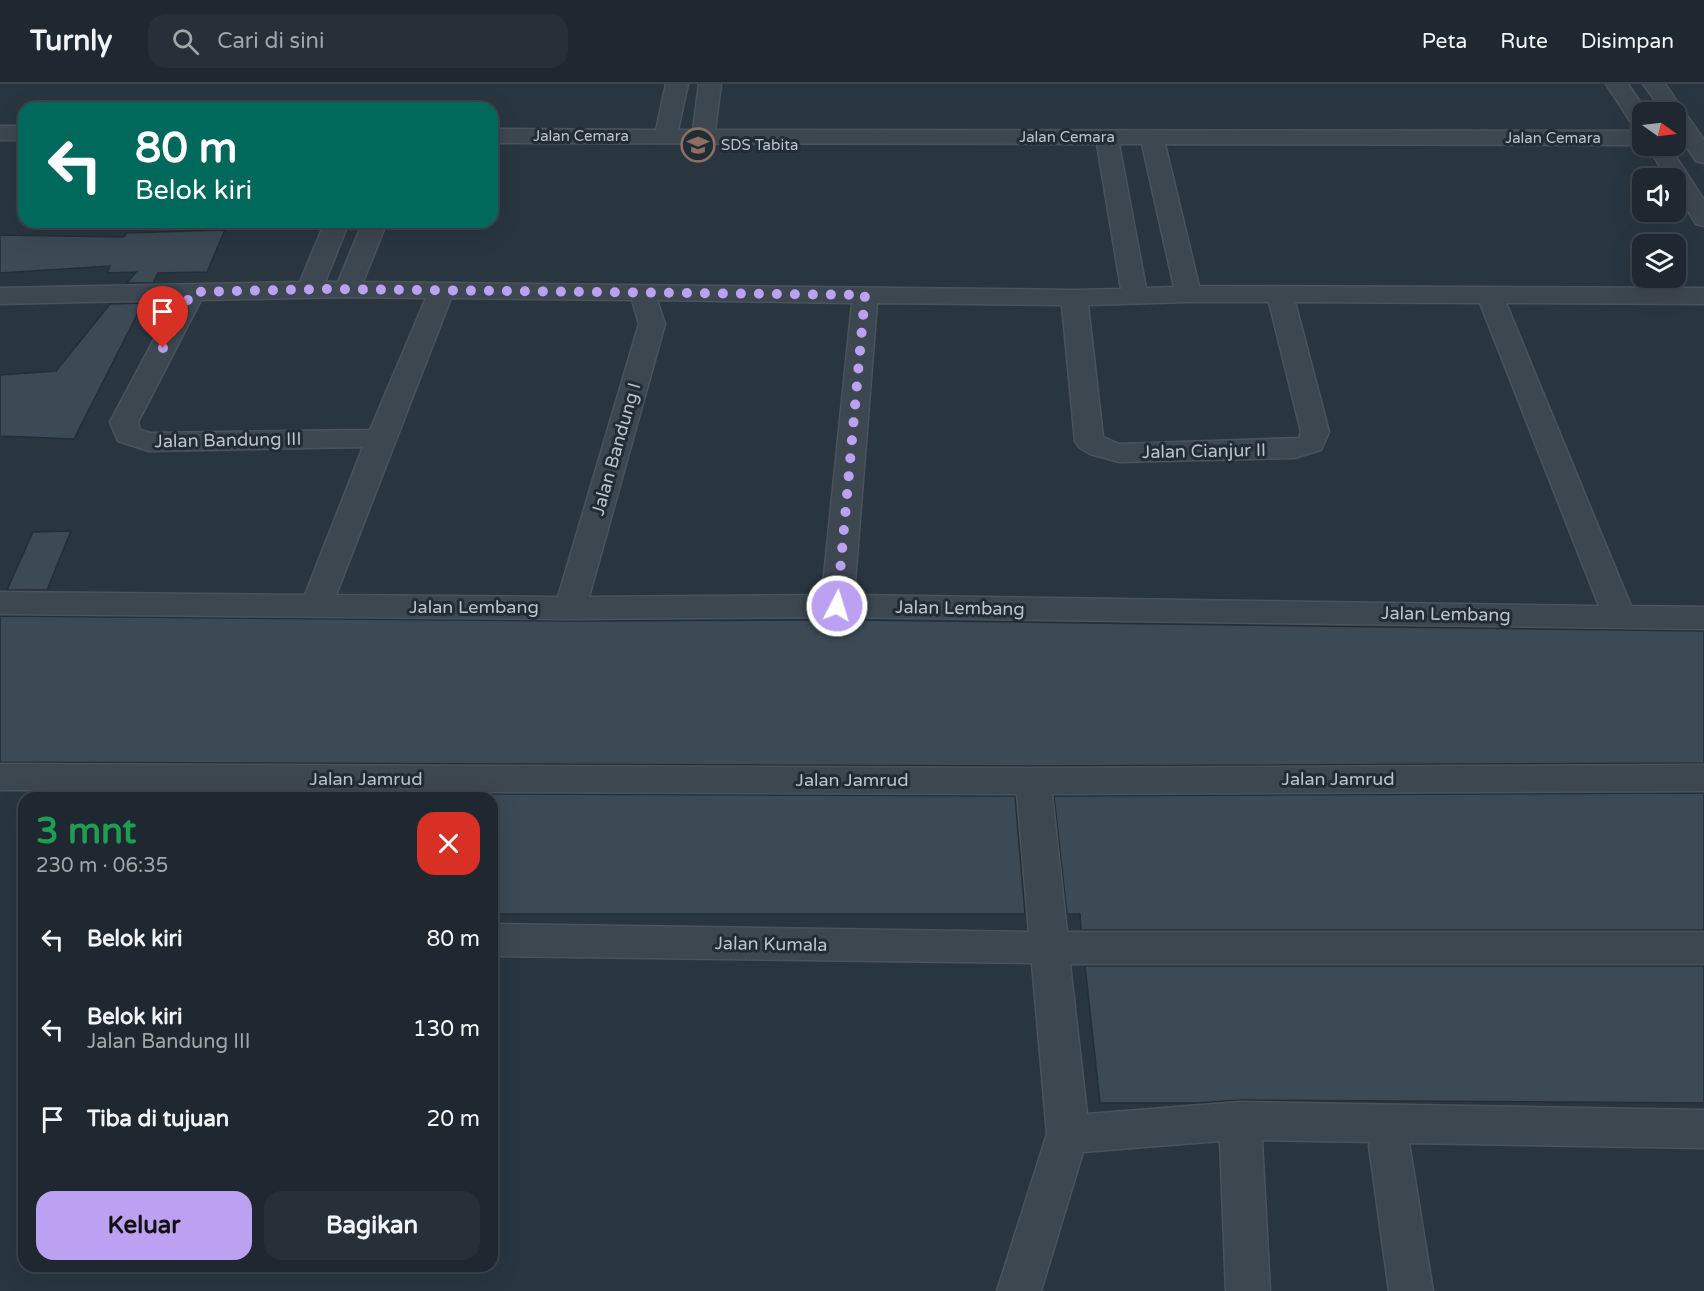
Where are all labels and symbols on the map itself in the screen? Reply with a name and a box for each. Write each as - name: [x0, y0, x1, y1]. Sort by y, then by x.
- north arrow: [1632, 102, 1686, 156]
- street label: Jalan Cemara: [533, 127, 629, 145]
- school or university icon: SDS Tabita: [680, 127, 716, 163]
- street label: Jalan Cemara: [1019, 128, 1115, 146]
- street label: Jalan Cemara: [1505, 129, 1601, 147]
- place label: SDS Tabita: [721, 136, 798, 154]
- pin: [137, 286, 188, 348]
- street label: Jalan Bandung I: [587, 380, 645, 518]
- street label: Jalan Bandung III: [154, 428, 302, 452]
- street label: Jalan Cianjur II: [1142, 439, 1266, 463]
- position arrow: [805, 574, 869, 638]
- street label: Jalan Lembang: [409, 596, 539, 618]
- street label: Jalan Lembang: [895, 596, 1025, 620]
- street label: Jalan Lembang: [1381, 602, 1511, 626]
- street label: Jalan Jamrud: [310, 768, 423, 790]
- street label: Jalan Jamrud: [1282, 768, 1395, 790]
- street label: Jalan Jamrud: [796, 769, 909, 791]
- street label: Jalan Kumala: [714, 932, 828, 956]

